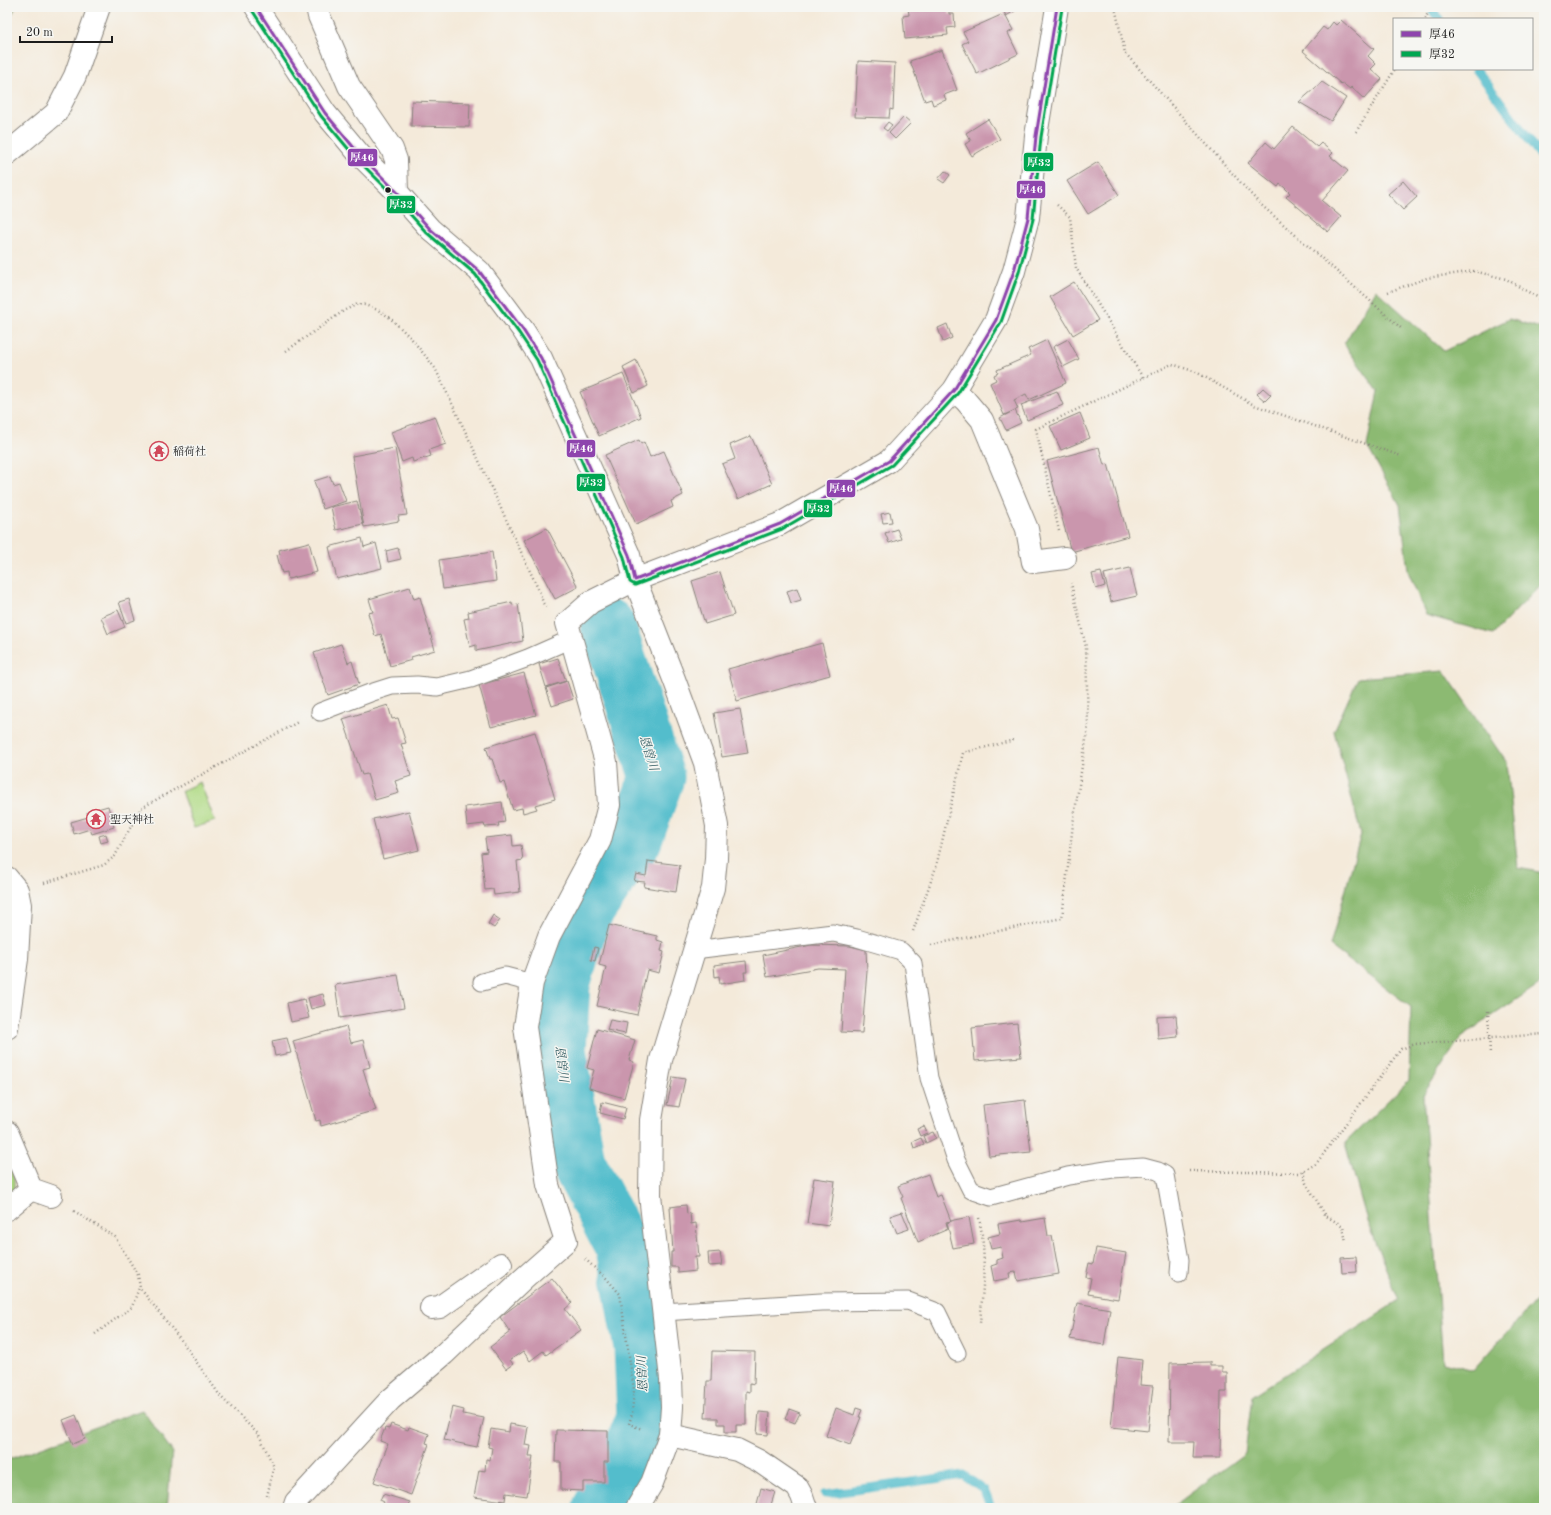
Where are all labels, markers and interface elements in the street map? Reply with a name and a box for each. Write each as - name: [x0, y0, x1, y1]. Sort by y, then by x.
- scale bar: [20, 18, 112, 44]
- legend: [1393, 18, 1533, 70]
- text: 20 m: [26, 27, 53, 39]
- text: 厚46: [1429, 28, 1455, 41]
- text: 厚32: [1429, 48, 1455, 61]
- line badge: 厚46: [347, 148, 378, 167]
- text: 厚46: [350, 151, 374, 164]
- line badge: 厚32: [1023, 152, 1054, 172]
- text: 厚32: [1027, 156, 1051, 169]
- line badge: 厚46: [1016, 180, 1046, 199]
- text: 厚46: [1019, 183, 1043, 196]
- unlabelled marker: [383, 185, 393, 195]
- line badge: 厚32: [386, 195, 416, 214]
- text: 厚32: [389, 198, 413, 211]
- line badge: 厚46: [566, 439, 596, 458]
- temple icon: 稲荷社: [148, 440, 170, 462]
- text: 厚46: [569, 442, 593, 455]
- place label: 稲荷社: [173, 445, 206, 458]
- line badge: 厚32: [576, 473, 606, 492]
- text: 厚32: [579, 476, 603, 489]
- line badge: 厚46: [826, 479, 856, 498]
- text: 厚46: [829, 482, 853, 495]
- line badge: 厚32: [803, 499, 833, 518]
- text: 厚32: [806, 502, 830, 515]
- water label: 恩曽川: [637, 734, 662, 774]
- temple icon: 聖天神社: [85, 808, 107, 830]
- place label: 聖天神社: [110, 813, 154, 826]
- water label: 恩曽川: [553, 1045, 571, 1085]
- water label: 恩曽川: [634, 1354, 650, 1392]

